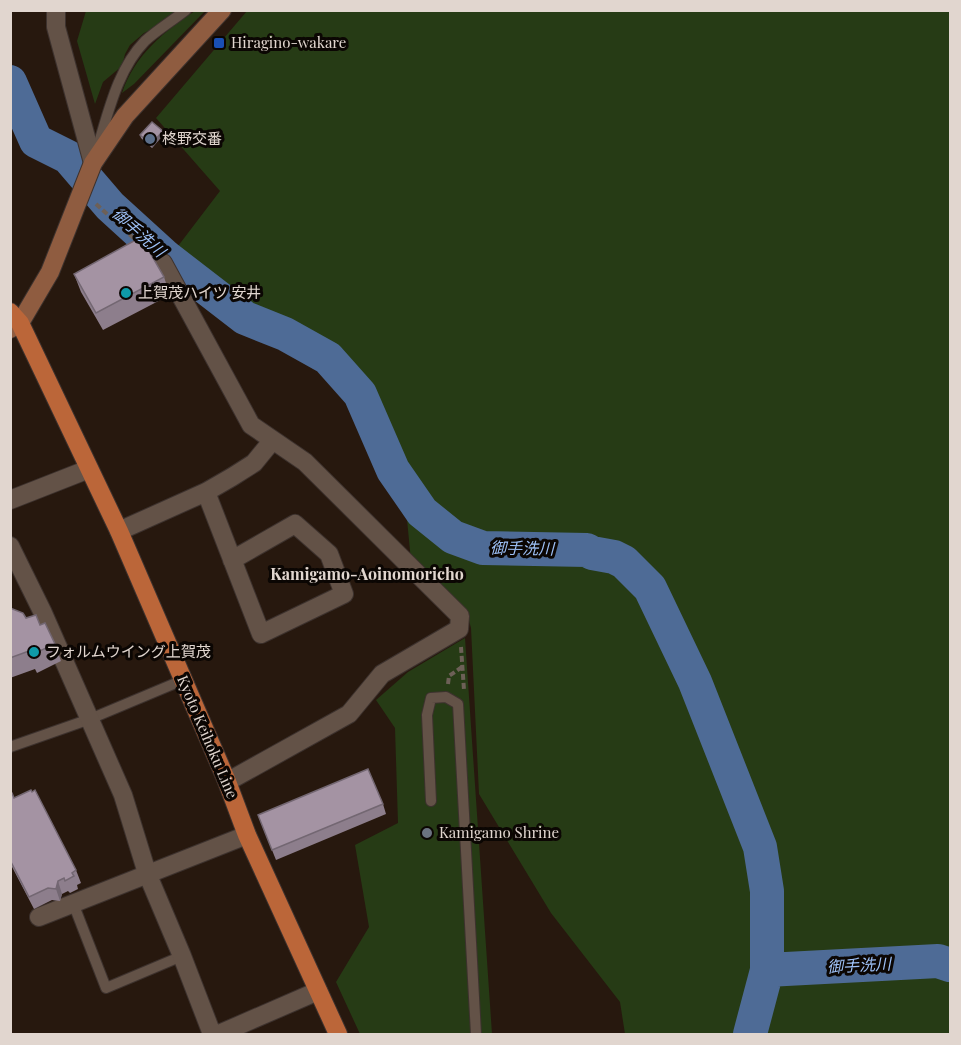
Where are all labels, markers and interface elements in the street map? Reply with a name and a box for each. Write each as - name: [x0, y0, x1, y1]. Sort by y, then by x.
- place label: Hiragino-wakare: [231, 32, 346, 52]
- marker: Hiragino-wakare: [212, 36, 226, 50]
- place label: 柊野交番: [162, 128, 222, 148]
- marker: 柊野交番: [143, 132, 157, 146]
- water label: 御手洗川: [109, 202, 172, 262]
- place label: 上賀茂ハイツ 安井: [138, 282, 261, 302]
- marker: 上賀茂ハイツ 安井: [119, 286, 133, 300]
- water label: 御手洗川: [490, 536, 556, 559]
- district label: Kamigamo-Aoinomoricho: [270, 563, 464, 584]
- place label: フォルムウイング上賀茂: [46, 641, 211, 661]
- marker: フォルムウイング上賀茂: [27, 645, 41, 659]
- street label: Kyoto Keihoku Line: [173, 672, 243, 801]
- place label: Kamigamo Shrine: [439, 822, 559, 842]
- marker: Kamigamo Shrine: [420, 826, 434, 840]
- water label: 御手洗川: [826, 952, 893, 977]

